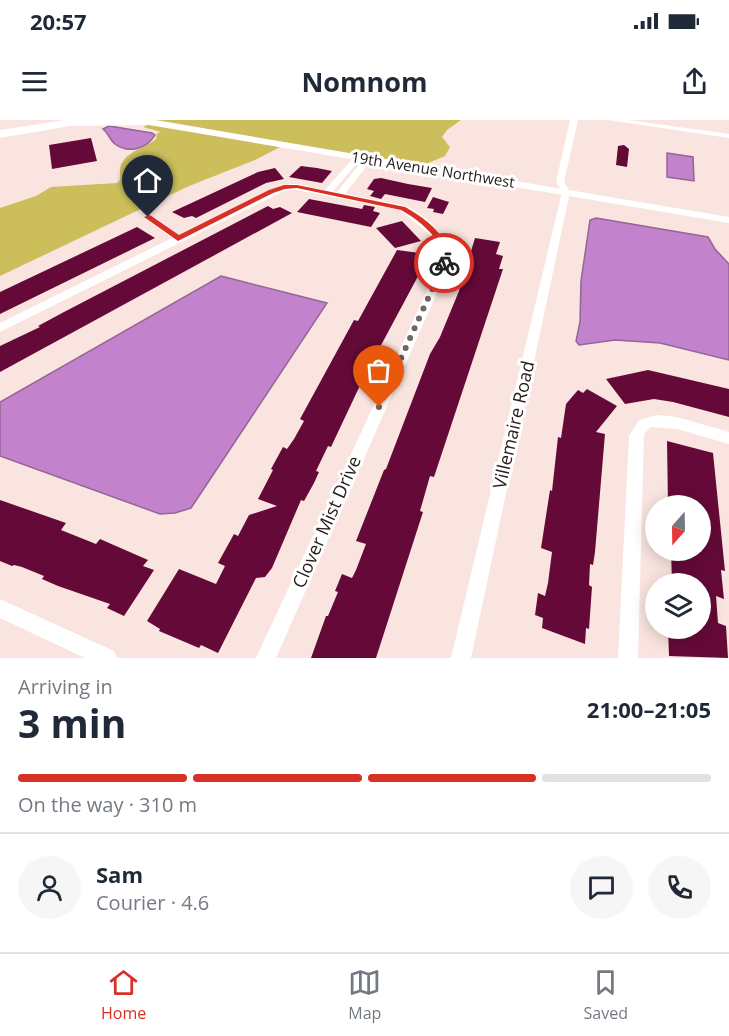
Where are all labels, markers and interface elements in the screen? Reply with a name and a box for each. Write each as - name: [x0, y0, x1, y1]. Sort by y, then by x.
- text: 20:57: [30, 6, 87, 36]
- text: Nomnom: [301, 63, 428, 100]
- icon: menu: [18, 65, 51, 98]
- icon: share: [678, 65, 711, 98]
- street label: 19th Avenue Northwest: [350, 146, 516, 192]
- pin: [122, 155, 173, 217]
- icon: home: [131, 164, 164, 197]
- courier: [414, 233, 474, 293]
- icon: bike: [428, 247, 461, 280]
- pin: [353, 345, 404, 407]
- icon: bag: [362, 354, 395, 387]
- street label: Villemaire Road: [487, 358, 539, 491]
- street label: Clover Mist Drive: [286, 452, 366, 591]
- north arrow: [645, 495, 711, 561]
- map controls: [645, 495, 711, 639]
- button: layers: [645, 573, 711, 639]
- text: Arriving in: [18, 673, 113, 700]
- text: 21:00–21:05: [587, 694, 711, 724]
- text: 3 min: [18, 696, 126, 749]
- text: On the way · 310 m: [18, 791, 197, 818]
- button: person: [18, 856, 81, 919]
- button: chat: [570, 856, 633, 919]
- button: phone: [648, 856, 711, 919]
- text: Sam: [96, 859, 143, 889]
- text: Courier · 4.6: [96, 889, 209, 916]
- tab: Home: [101, 966, 146, 1024]
- tab: Map: [348, 966, 381, 1024]
- tab: Saved: [583, 966, 628, 1024]

